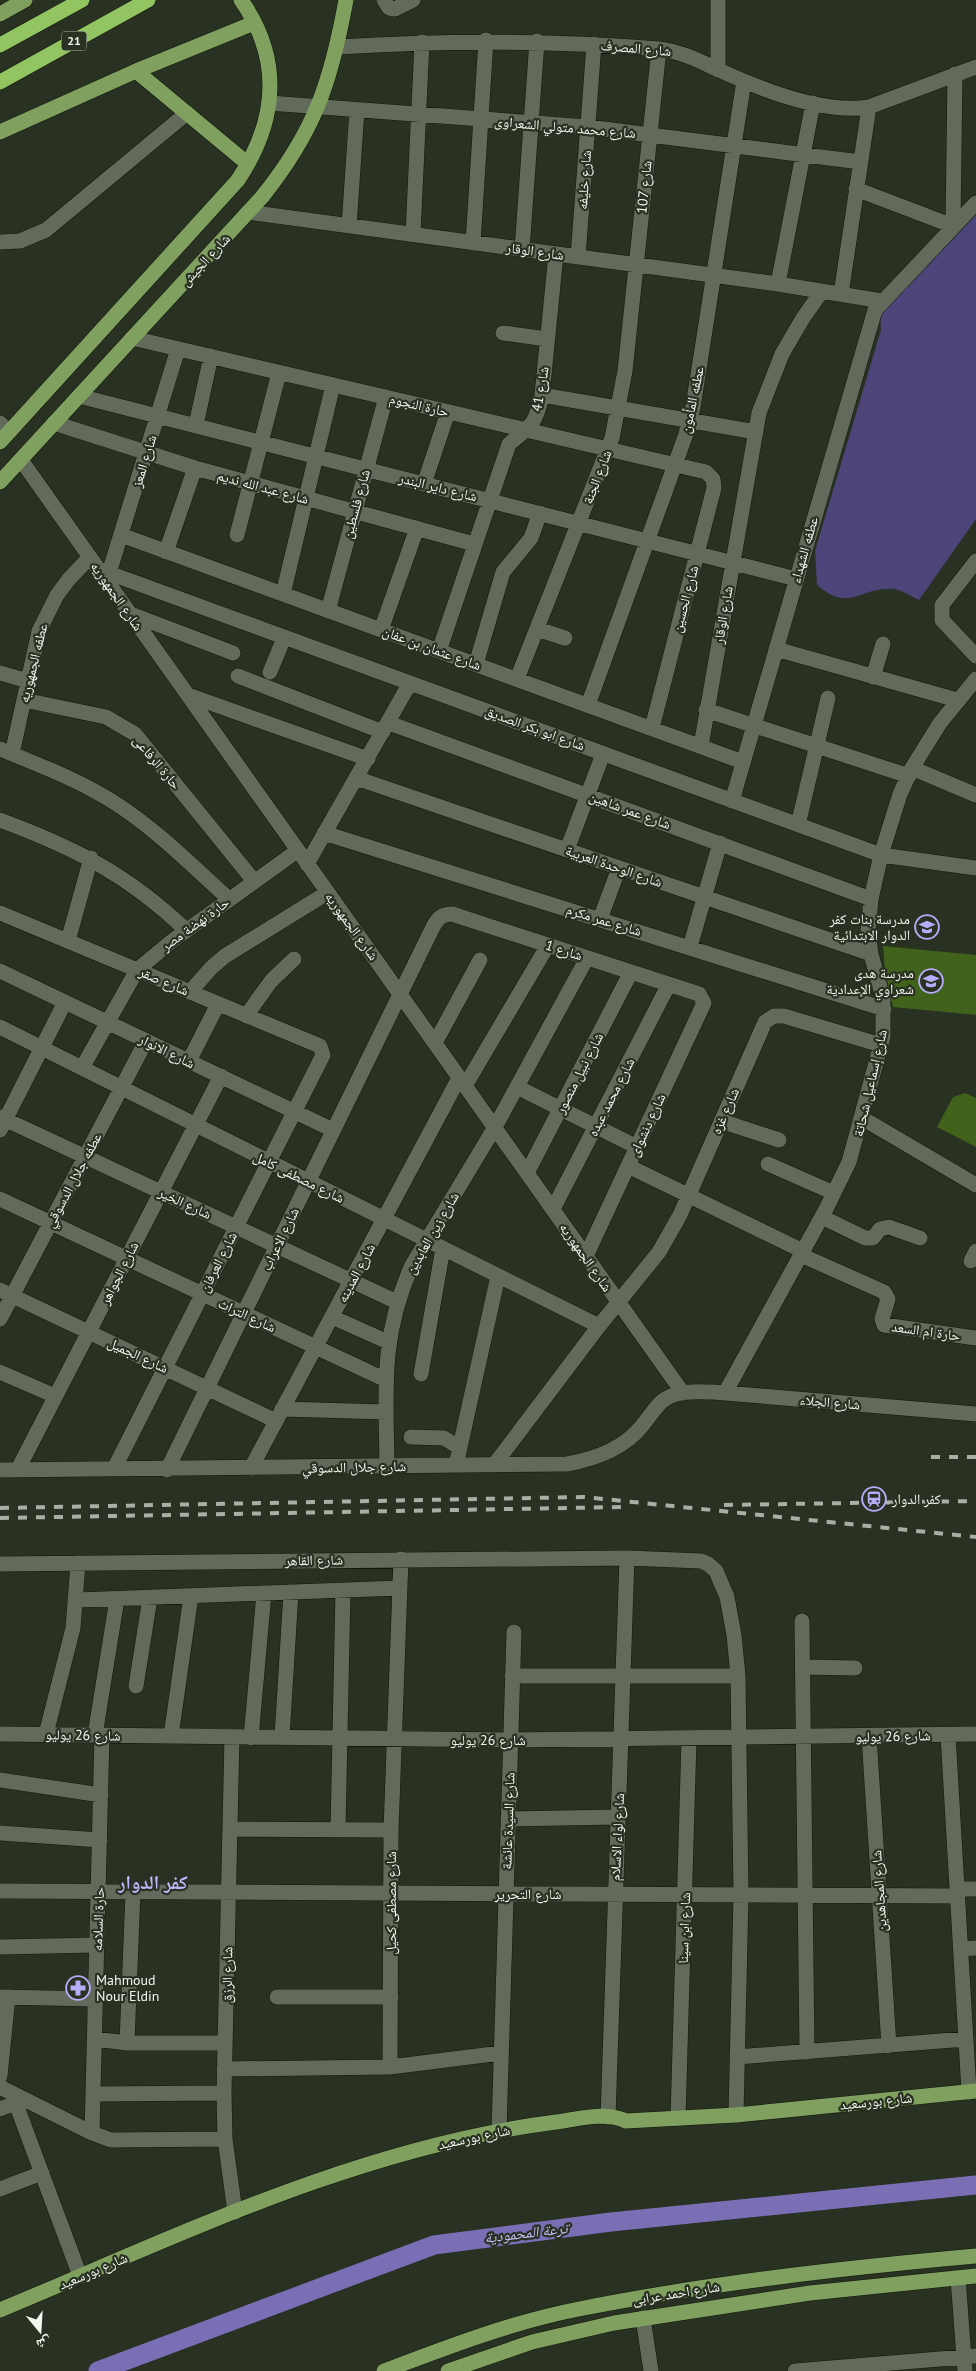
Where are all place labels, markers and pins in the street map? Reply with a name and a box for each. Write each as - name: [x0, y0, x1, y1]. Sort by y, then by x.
- place label: مدرسة بنات كفر الدوار الابتدائية: [828, 910, 910, 944]
- school or university icon: مدرسة بنات كفر الدوار الابتدائية: [914, 914, 940, 940]
- place label: مدرسة هدى شعراوي الإعدادية: [827, 964, 914, 1001]
- school or university icon: مدرسة هدى شعراوي الإعدادية: [918, 968, 944, 994]
- station icon: كفر الدوار: [861, 1486, 887, 1512]
- place label: كفر الدوار: [891, 1490, 941, 1508]
- place label: Mahmoud Nour Eldin: [96, 1971, 160, 2005]
- pharmacy icon: Mahmoud Nour Eldin: [65, 1975, 91, 2001]

